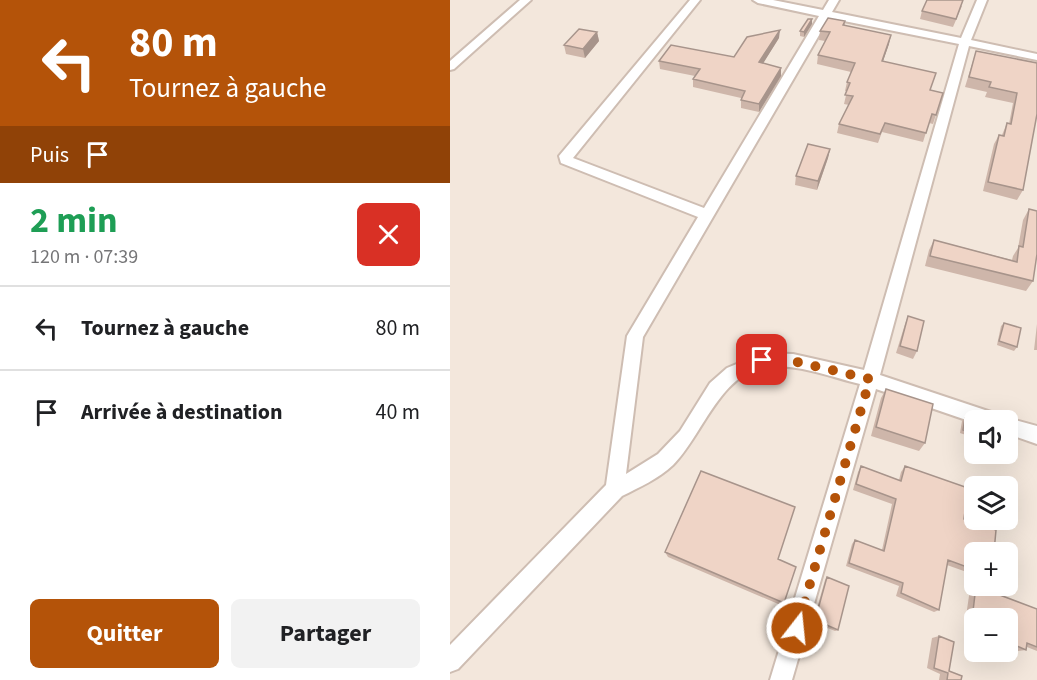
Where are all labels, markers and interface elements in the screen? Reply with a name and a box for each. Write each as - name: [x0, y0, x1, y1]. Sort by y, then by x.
- text: 80 m: [129, 13, 218, 73]
- icon: left: [30, 24, 108, 102]
- text: Tournez à gauche: [129, 69, 326, 108]
- icon: arrive: [81, 138, 114, 171]
- text: Puis: [30, 139, 69, 171]
- text: 2 min: [30, 195, 118, 246]
- button: close: [357, 203, 420, 266]
- text: 120 m · 07:39: [30, 243, 138, 271]
- icon: left: [30, 312, 63, 345]
- text: Tournez à gauche: [81, 312, 249, 344]
- text: 80 m: [375, 312, 420, 344]
- pin: [736, 334, 787, 385]
- icon: arrive: [745, 343, 778, 376]
- icon: arrive: [30, 396, 63, 429]
- text: Arrivée à destination: [81, 396, 283, 428]
- text: 40 m: [375, 396, 420, 428]
- map controls: [964, 410, 1018, 662]
- button: sound: [964, 410, 1018, 464]
- button: layers: [964, 476, 1018, 530]
- button: +: [964, 542, 1018, 596]
- position arrow: [765, 596, 829, 660]
- button: Quitter: [30, 599, 219, 668]
- button: Partager: [231, 599, 420, 668]
- button: −: [964, 608, 1018, 662]

